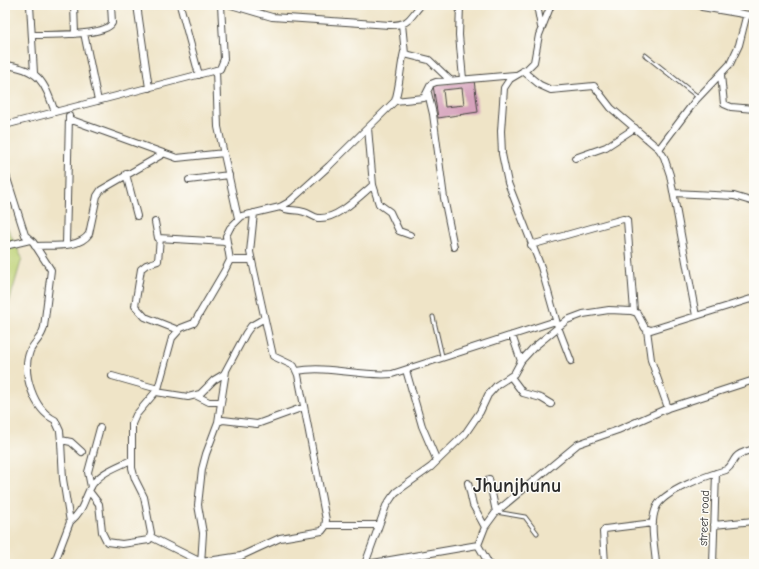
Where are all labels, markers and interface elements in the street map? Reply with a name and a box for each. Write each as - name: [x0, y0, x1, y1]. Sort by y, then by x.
- district label: Jhunjhunu: [473, 474, 561, 497]
- street label: street road: [696, 490, 712, 546]

